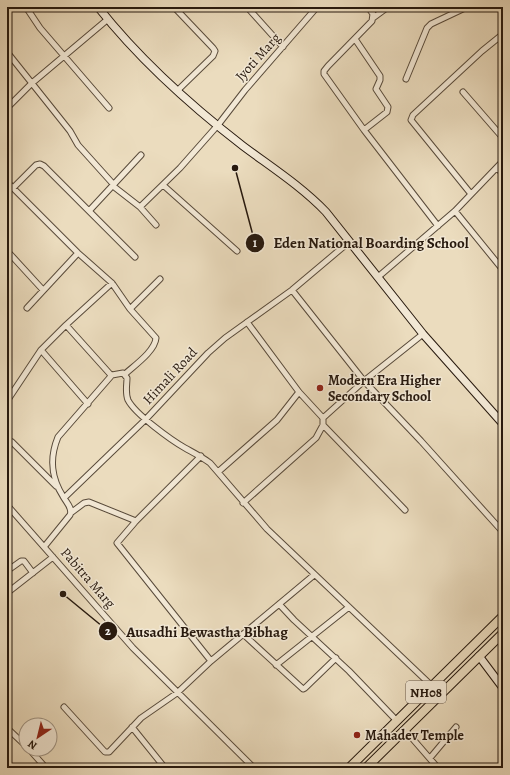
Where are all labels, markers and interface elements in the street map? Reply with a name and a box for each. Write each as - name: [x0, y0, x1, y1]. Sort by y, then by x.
- street label: Jyoti Marg: [231, 29, 285, 85]
- callout: Eden National Boarding School: [245, 229, 476, 256]
- text: Eden National Boarding School: [273, 233, 469, 253]
- text: 1: [253, 235, 258, 251]
- street label: Himali Road: [139, 343, 202, 409]
- place label: Modern Era Higher Secondary School: [328, 371, 441, 406]
- marker: Modern Era Higher Secondary School: [315, 383, 325, 393]
- street label: Pabitra Marg: [56, 544, 120, 612]
- callout: Ausadhi Bewastha Bibhag: [98, 618, 296, 645]
- text: Ausadhi Bewastha Bibhag: [125, 622, 288, 642]
- text: 2: [105, 623, 111, 639]
- road number: NH08: [406, 681, 446, 703]
- north arrow: [18, 717, 58, 757]
- place label: Mahadev Temple: [365, 726, 464, 745]
- marker: Mahadev Temple: [352, 730, 362, 740]
- text: N: [25, 736, 40, 753]

